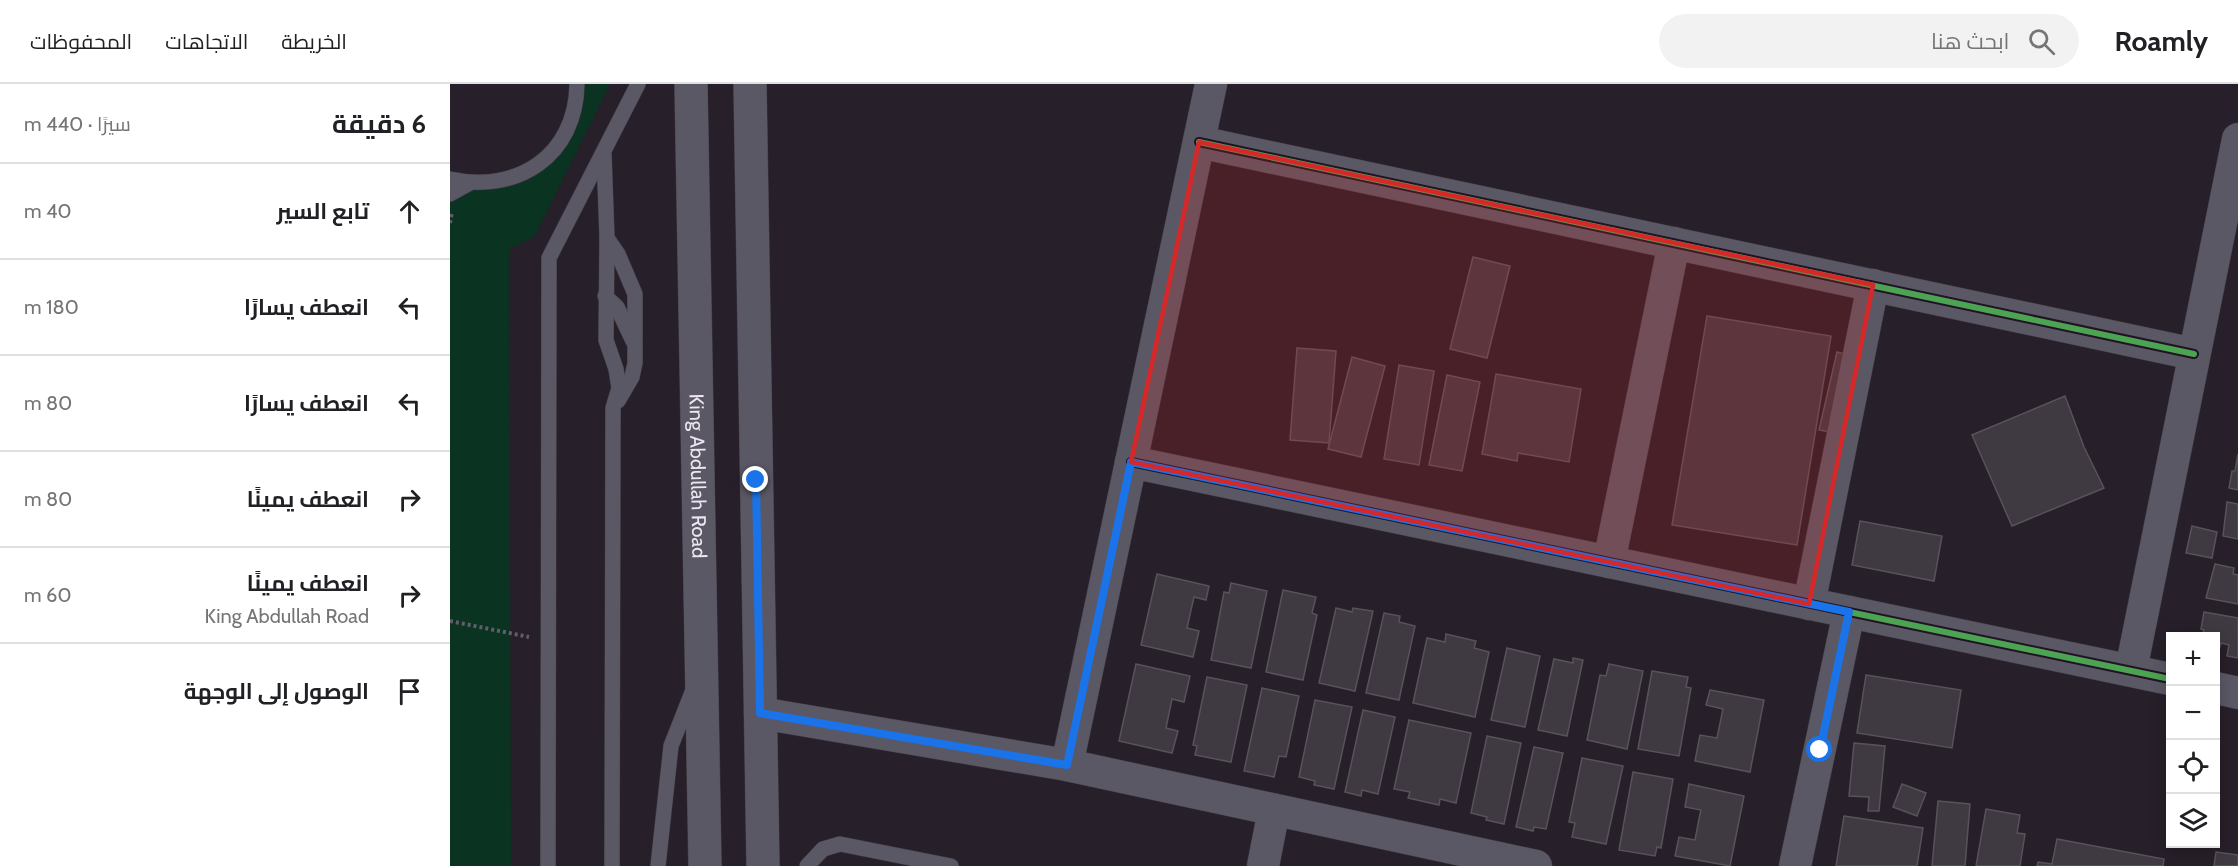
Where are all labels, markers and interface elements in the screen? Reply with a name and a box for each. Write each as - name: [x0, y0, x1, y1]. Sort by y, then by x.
- search box: [1659, 14, 2079, 68]
- text: Roamly: [2115, 24, 2208, 58]
- icon: search: [2025, 25, 2058, 58]
- text: ابحث هنا: [1931, 28, 2010, 55]
- text: المحفوظات: [30, 29, 132, 54]
- text: الاتجاهات: [165, 29, 248, 54]
- text: الخريطة: [281, 29, 347, 54]
- text: 6 دقيقة: [332, 108, 426, 140]
- text: سيرًا · 440 m: [24, 112, 131, 136]
- icon: ahead: [393, 195, 426, 228]
- text: تابع السير: [277, 198, 369, 225]
- text: 40 m: [24, 199, 72, 223]
- icon: left: [393, 291, 426, 324]
- text: انعطف يسارًا: [244, 294, 369, 321]
- text: 180 m: [24, 295, 79, 319]
- icon: left: [393, 387, 426, 420]
- text: انعطف يسارًا: [244, 390, 369, 417]
- text: 80 m: [24, 391, 72, 415]
- street label: King Abdullah Road: [685, 393, 711, 558]
- route end: [742, 466, 768, 492]
- icon: right: [393, 483, 426, 516]
- text: انعطف يمينًا: [247, 486, 369, 513]
- text: 80 m: [24, 487, 72, 511]
- text: انعطف يمينًا: [247, 570, 369, 597]
- icon: right: [393, 579, 426, 612]
- text: 60 m: [24, 583, 71, 607]
- text: King Abdullah Road: [205, 604, 369, 628]
- map controls: [2166, 632, 2220, 848]
- button: +: [2166, 632, 2220, 686]
- icon: arrive: [393, 675, 426, 708]
- text: الوصول إلى الوجهة: [184, 678, 369, 705]
- button: −: [2166, 686, 2220, 740]
- route start: [1806, 736, 1832, 762]
- button: locate: [2166, 740, 2220, 794]
- button: layers: [2166, 794, 2220, 848]

